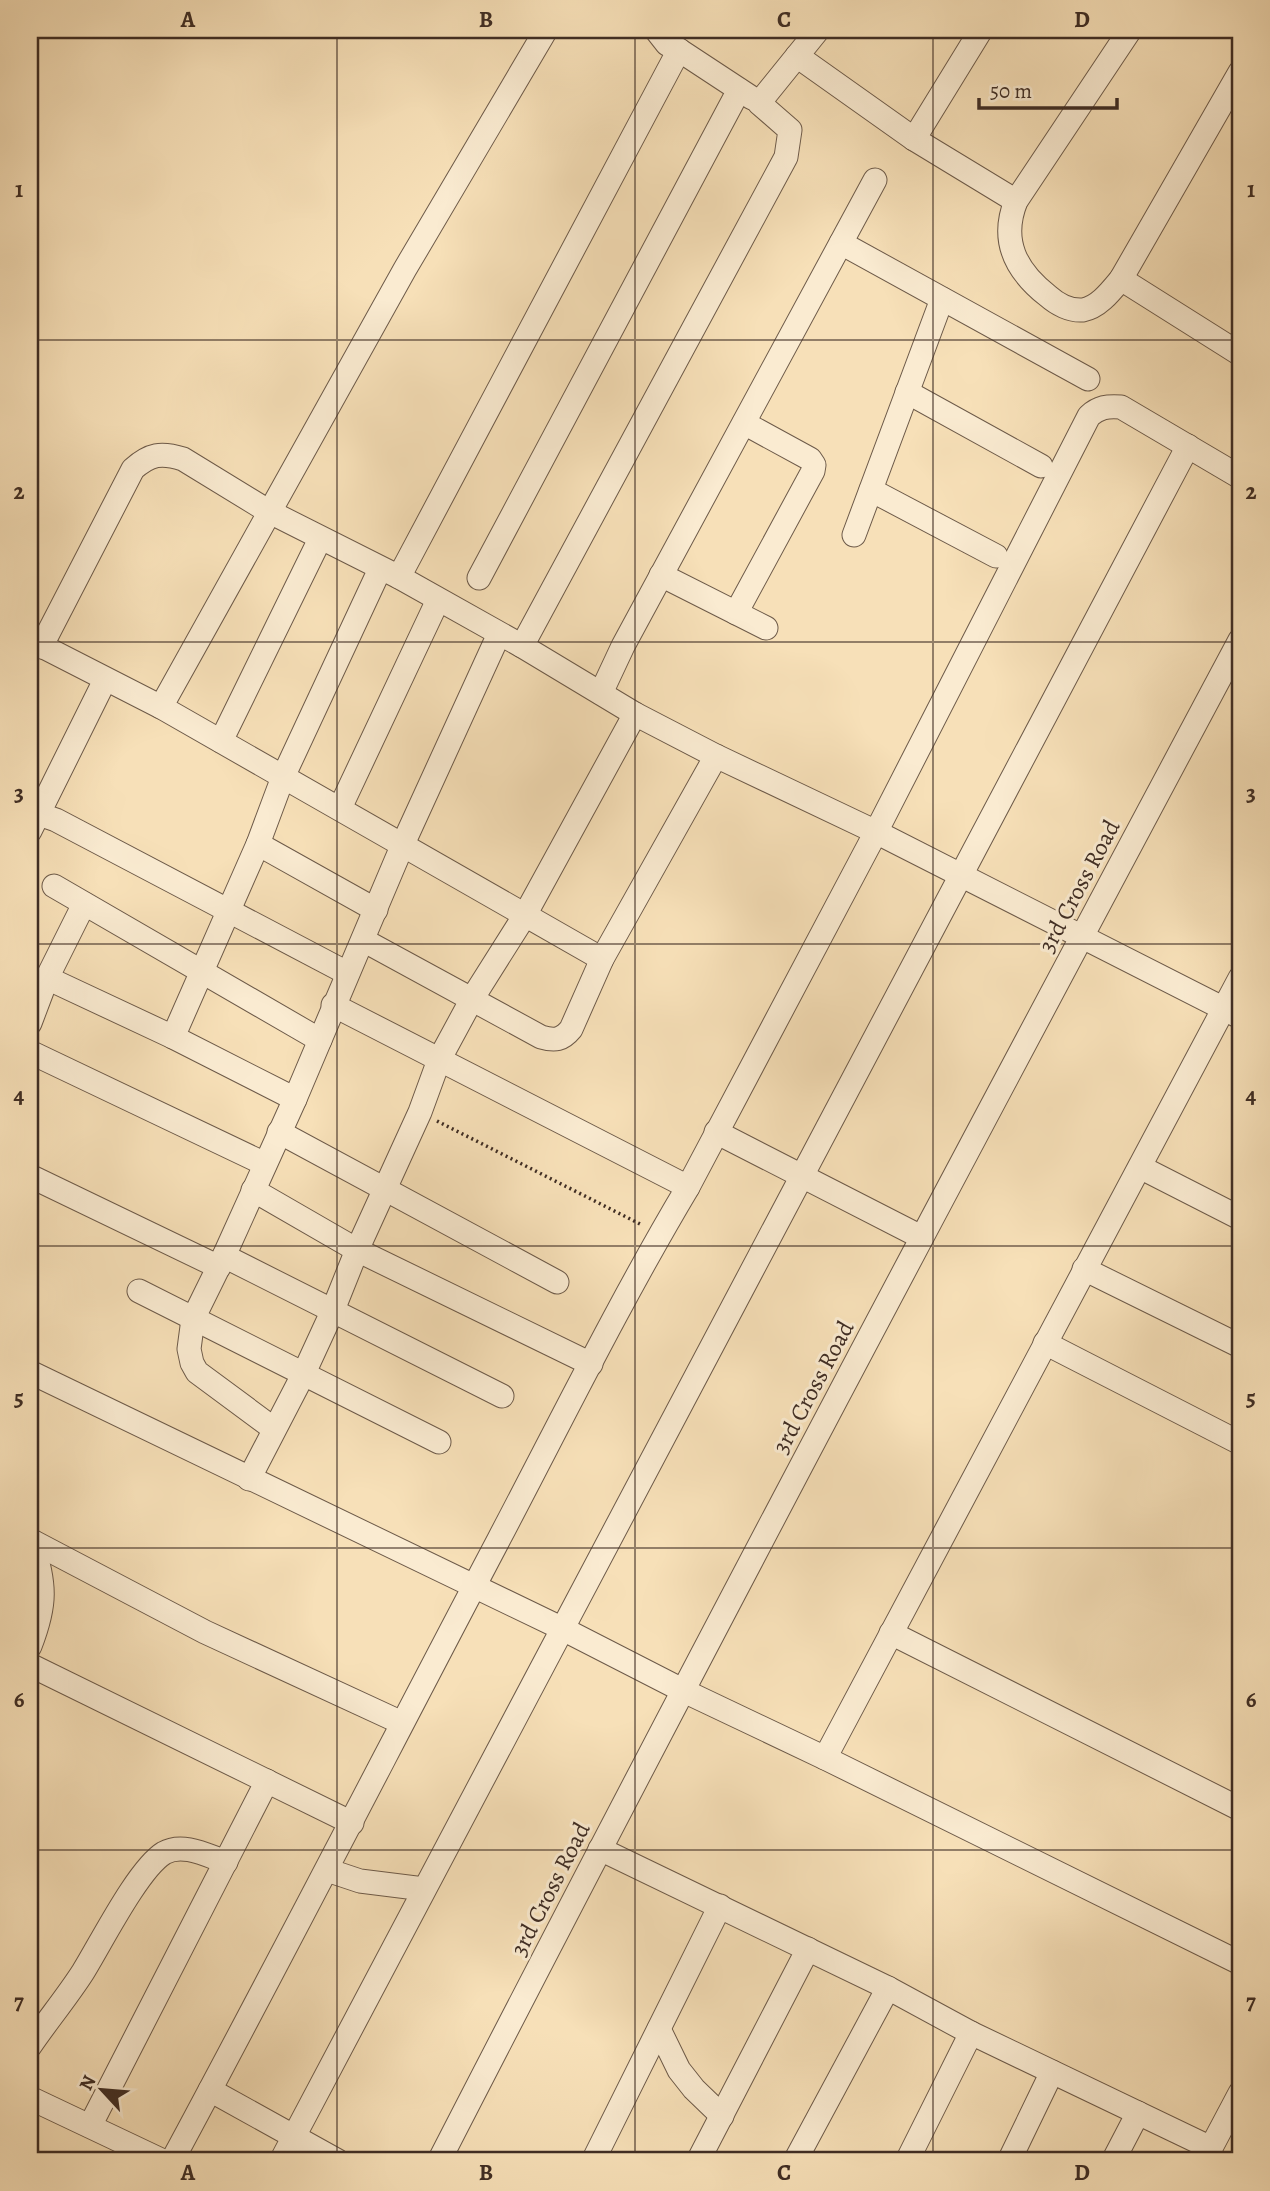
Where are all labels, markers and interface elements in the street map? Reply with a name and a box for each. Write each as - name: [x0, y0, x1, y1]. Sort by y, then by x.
- text: A: [180, 4, 196, 35]
- text: B: [479, 4, 493, 35]
- text: C: [777, 4, 791, 35]
- text: D: [1074, 4, 1090, 35]
- scale bar: [979, 66, 1118, 110]
- text: 50 m: [990, 77, 1032, 105]
- text: 1: [15, 174, 23, 205]
- text: 1: [1247, 174, 1255, 205]
- text: 2: [13, 476, 25, 507]
- text: 2: [1245, 476, 1257, 507]
- text: 3: [14, 778, 24, 809]
- text: 3: [1246, 778, 1256, 809]
- street label: 3rd Cross Road: [1031, 814, 1127, 958]
- text: 4: [14, 1080, 25, 1111]
- text: 4: [1246, 1080, 1257, 1111]
- street label: 3rd Cross Road: [765, 1315, 861, 1459]
- text: 5: [14, 1382, 24, 1413]
- text: 5: [1246, 1382, 1256, 1413]
- text: 6: [14, 1684, 25, 1715]
- text: 6: [1246, 1684, 1257, 1715]
- street label: 3rd Cross Road: [503, 1817, 597, 1961]
- text: 7: [14, 1986, 24, 2017]
- text: 7: [1246, 1986, 1256, 2017]
- north arrow: [66, 2054, 136, 2124]
- text: N: [73, 2071, 102, 2095]
- text: A: [180, 2157, 196, 2188]
- text: B: [479, 2157, 493, 2188]
- text: C: [777, 2157, 791, 2188]
- text: D: [1074, 2157, 1090, 2188]

